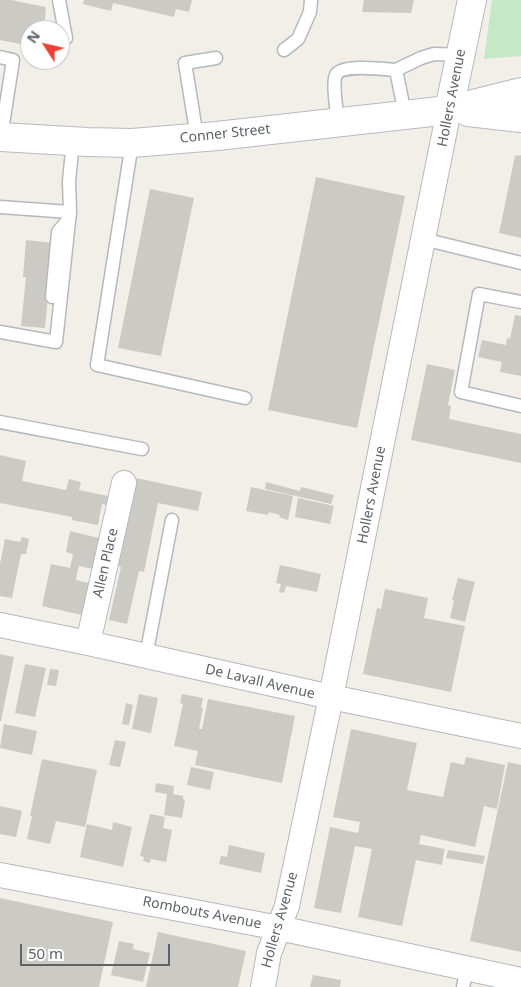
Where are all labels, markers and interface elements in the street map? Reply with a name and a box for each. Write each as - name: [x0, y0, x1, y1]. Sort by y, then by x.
- north arrow: [20, 20, 70, 70]
- text: N: [22, 27, 44, 47]
- street label: Hollers Avenue: [434, 48, 470, 148]
- street label: Conner Street: [179, 121, 271, 147]
- street label: Hollers Avenue: [354, 445, 390, 545]
- street label: Allen Place: [90, 527, 122, 599]
- street label: De Lavall Avenue: [204, 661, 316, 703]
- street label: Hollers Avenue: [258, 870, 302, 970]
- street label: Rombouts Avenue: [141, 893, 263, 933]
- scale bar: [22, 934, 172, 966]
- text: 50 m: [28, 943, 63, 963]

